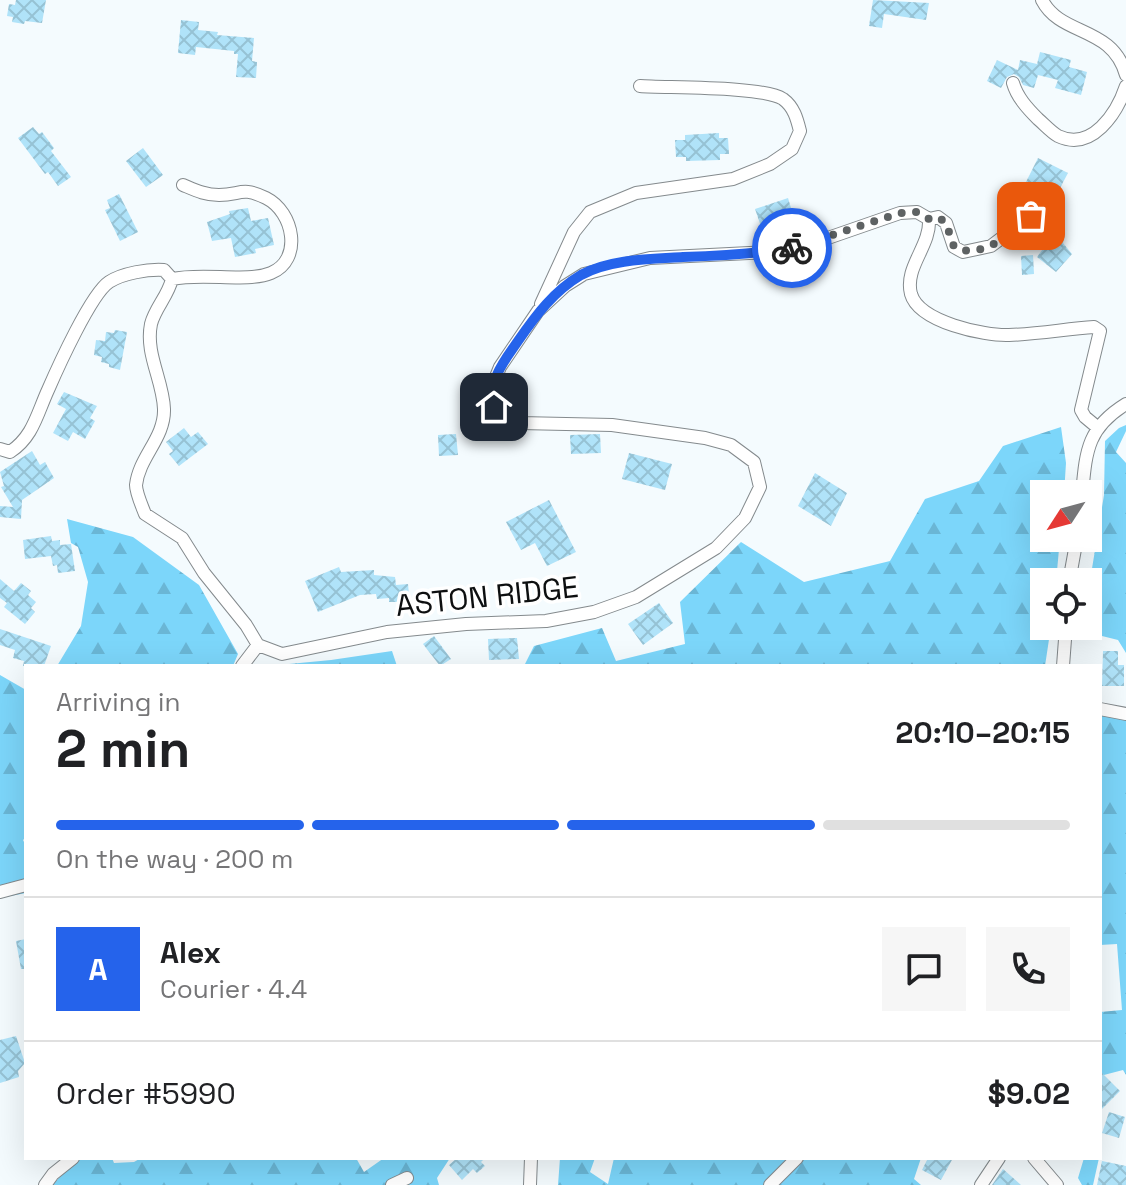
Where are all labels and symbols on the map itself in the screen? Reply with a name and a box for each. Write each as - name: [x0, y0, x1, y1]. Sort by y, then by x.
- pin: [997, 182, 1065, 250]
- courier: [752, 208, 832, 288]
- pin: [460, 373, 528, 441]
- north arrow: [1030, 480, 1102, 552]
- street label: ASTON RIDGE: [394, 567, 580, 625]

